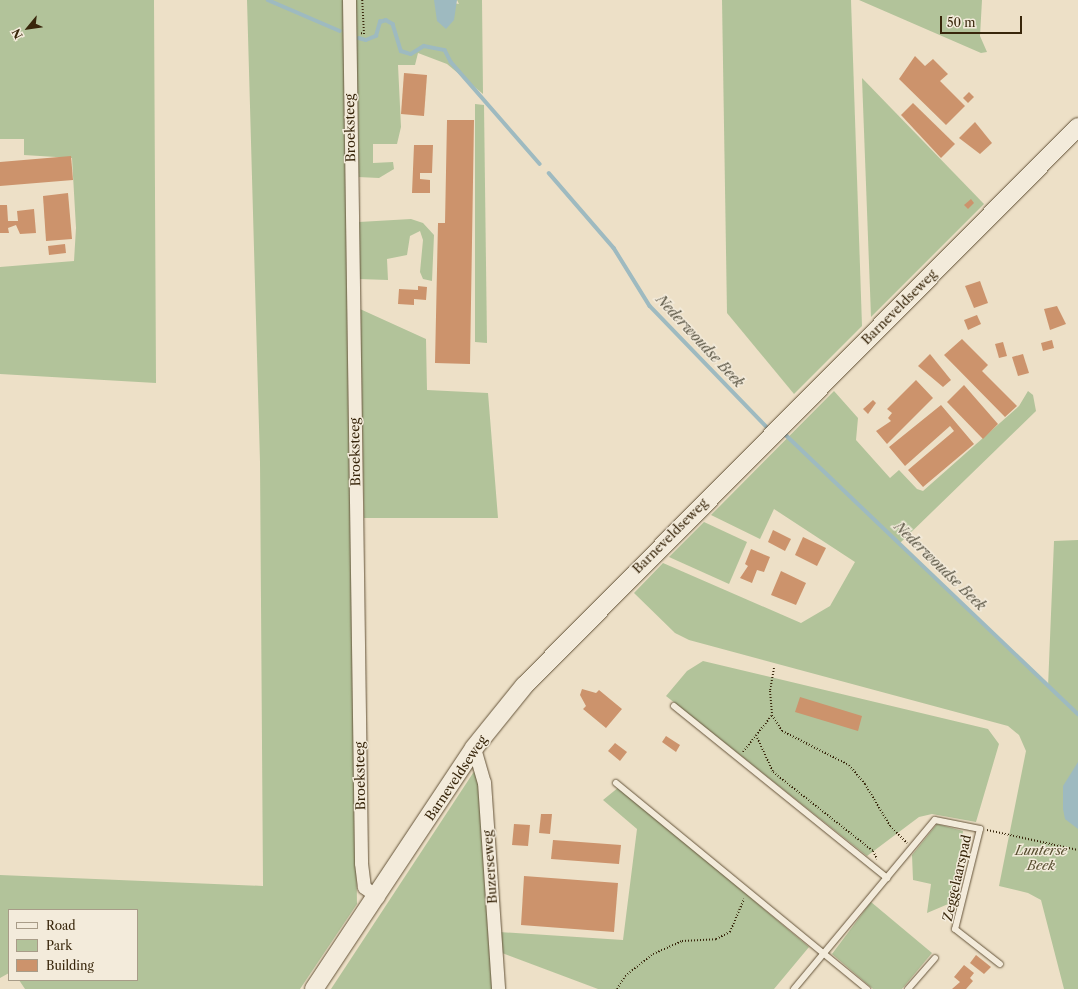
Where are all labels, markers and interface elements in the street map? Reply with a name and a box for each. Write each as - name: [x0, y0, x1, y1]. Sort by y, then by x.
- north arrow: [8, 8, 48, 48]
- scale bar: [942, 8, 1024, 34]
- text: 50 m: [947, 15, 976, 30]
- text: N: [9, 26, 26, 41]
- street label: Broeksteeg: [342, 94, 358, 162]
- street label: Barneveldseweg: [858, 266, 940, 348]
- water label: Nederwoudse Beek: [653, 291, 747, 391]
- street label: Broeksteeg: [347, 418, 363, 486]
- street label: Barneveldseweg: [629, 495, 711, 577]
- water label: Nederwoudse Beek: [891, 518, 989, 614]
- street label: Barneveldseweg: [422, 732, 490, 824]
- street label: Broeksteeg: [352, 742, 368, 810]
- street label: Buzerseweg: [480, 830, 500, 904]
- street label: Zeggelaarspad: [939, 833, 975, 923]
- park label: Lunterse Beek: [1015, 843, 1067, 874]
- legend: [8, 909, 138, 981]
- text: Road: [46, 918, 76, 933]
- text: Park: [46, 938, 72, 953]
- text: Building: [46, 958, 94, 973]

